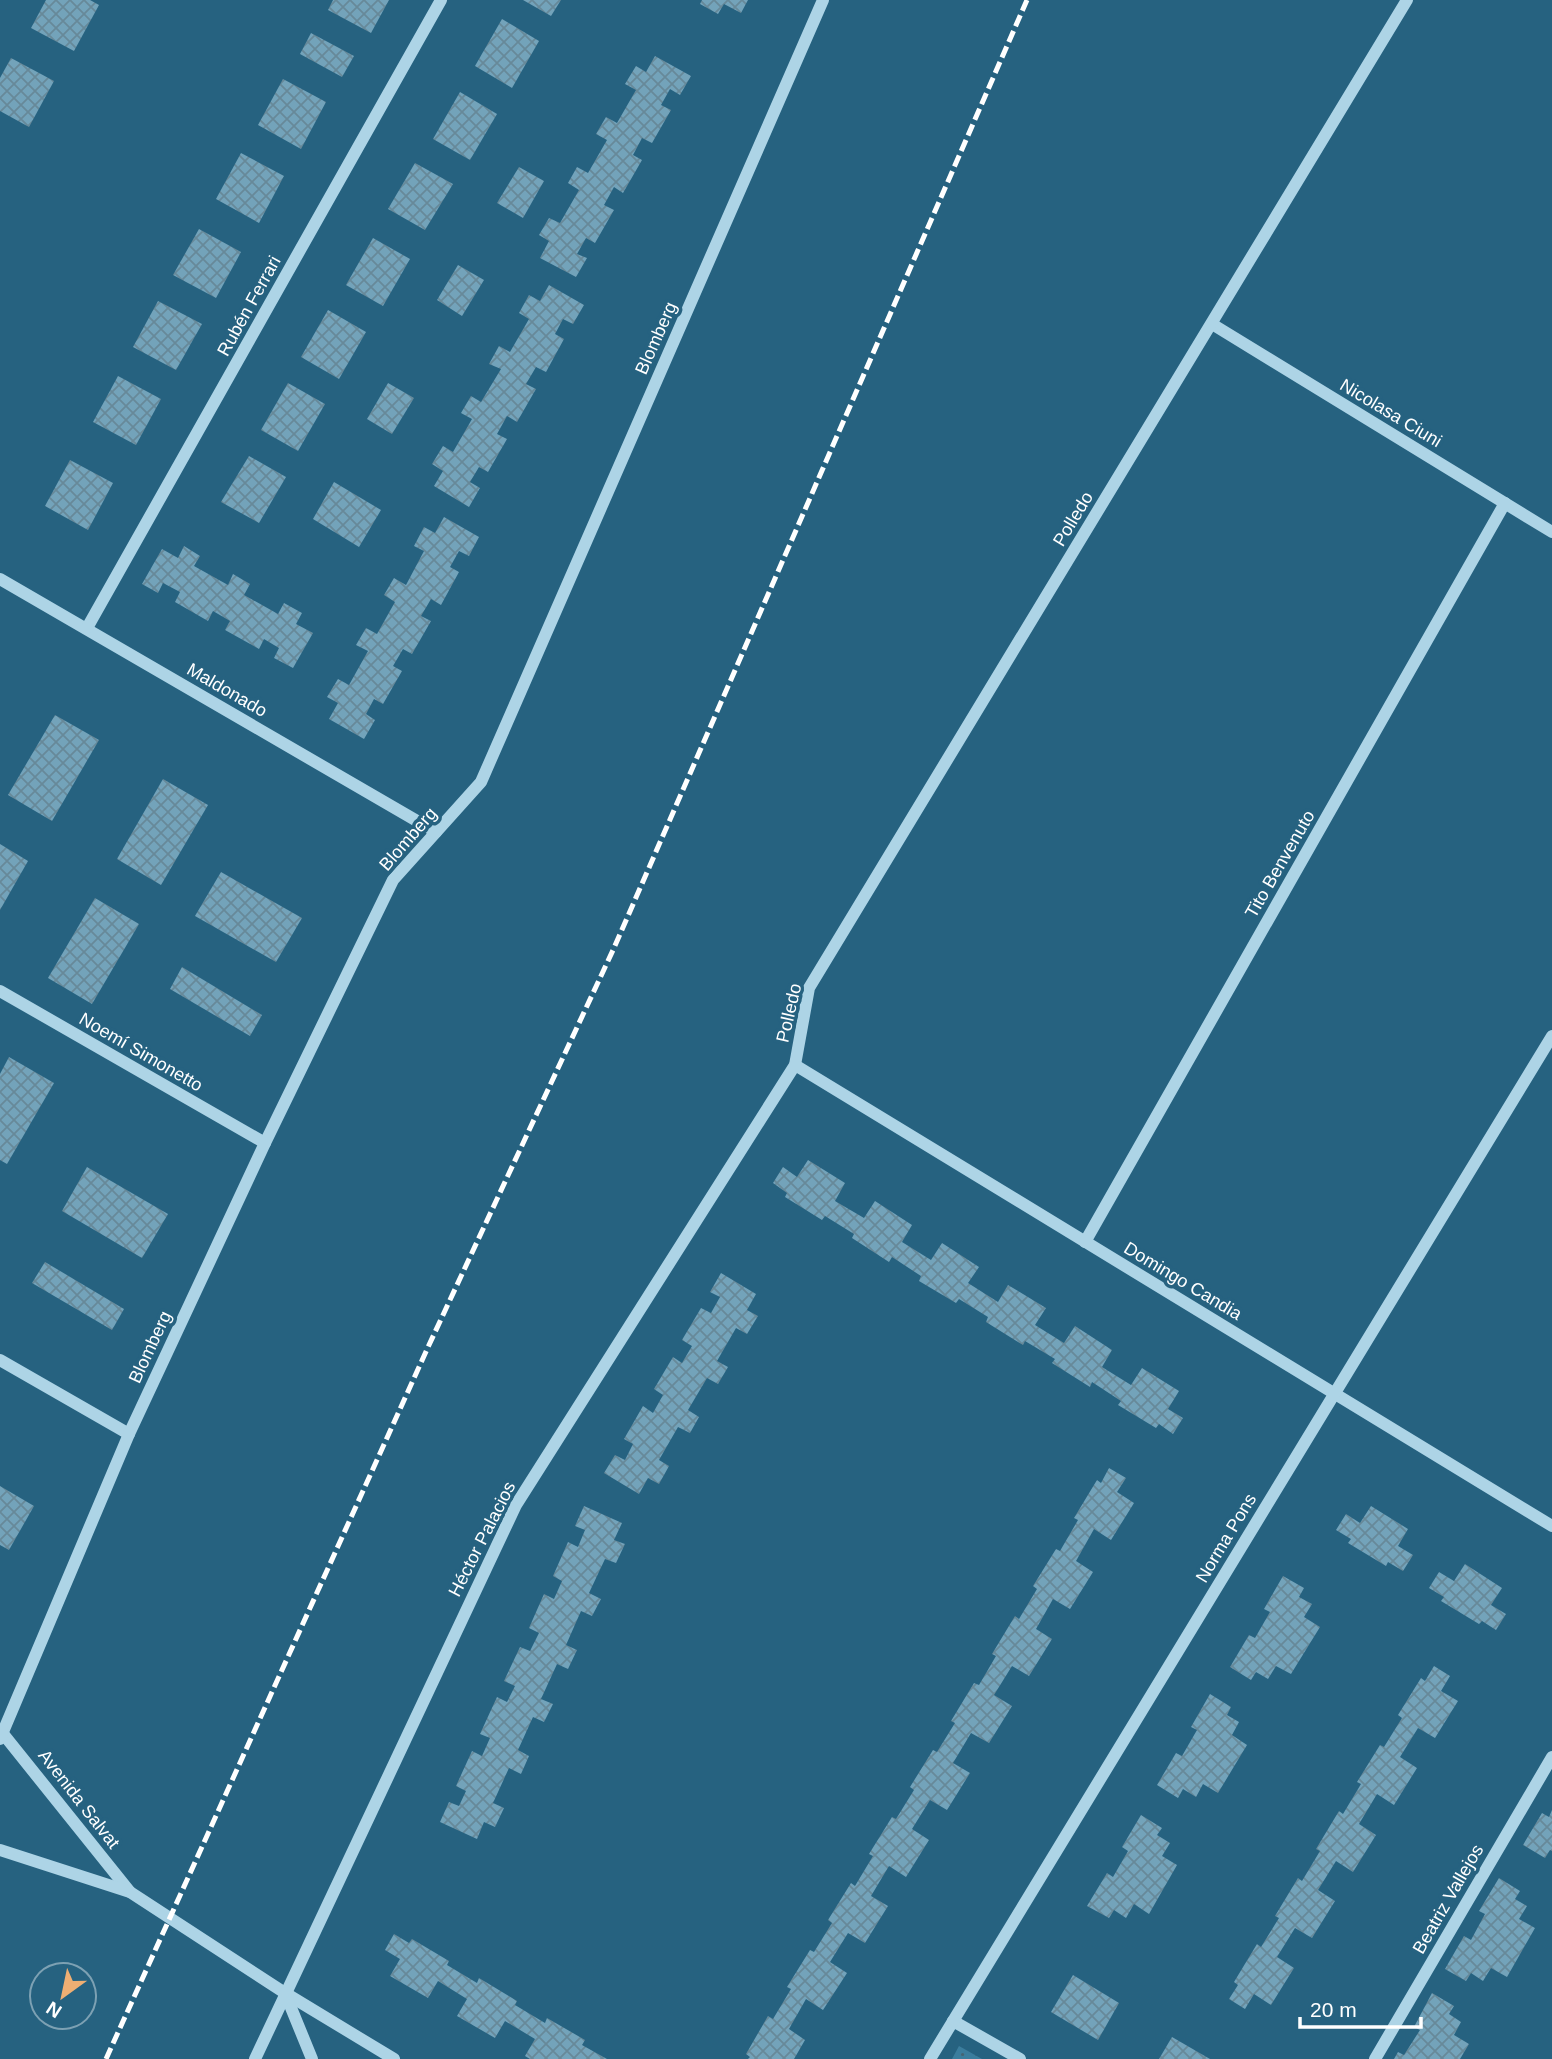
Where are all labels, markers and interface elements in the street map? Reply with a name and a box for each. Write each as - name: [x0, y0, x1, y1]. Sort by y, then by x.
- street label: Rubén Ferrari: [213, 253, 285, 359]
- street label: Blomberg: [631, 299, 681, 377]
- street label: Nicolasa Ciuni: [1337, 375, 1445, 451]
- street label: Polledo: [1049, 488, 1097, 550]
- street label: Maldonado: [183, 659, 271, 721]
- street label: Blomberg: [375, 803, 441, 875]
- street label: Tito Benvenuto: [1241, 807, 1319, 921]
- street label: Polledo: [773, 981, 805, 1045]
- street label: Noemí Simonetto: [76, 1009, 206, 1095]
- street label: Domingo Candia: [1120, 1238, 1246, 1325]
- street label: Blomberg: [125, 1308, 175, 1386]
- street label: Héctor Palacios: [444, 1478, 520, 1600]
- street label: Norma Pons: [1192, 1490, 1260, 1586]
- street label: Avenida Salvat: [34, 1746, 124, 1852]
- street label: Beatriz Vallejos: [1409, 1841, 1487, 1957]
- north arrow: [28, 1961, 98, 2031]
- scale bar: [1300, 1986, 1421, 2030]
- text: N: [43, 1997, 65, 2022]
- text: 20 m: [1310, 1998, 1357, 2021]

